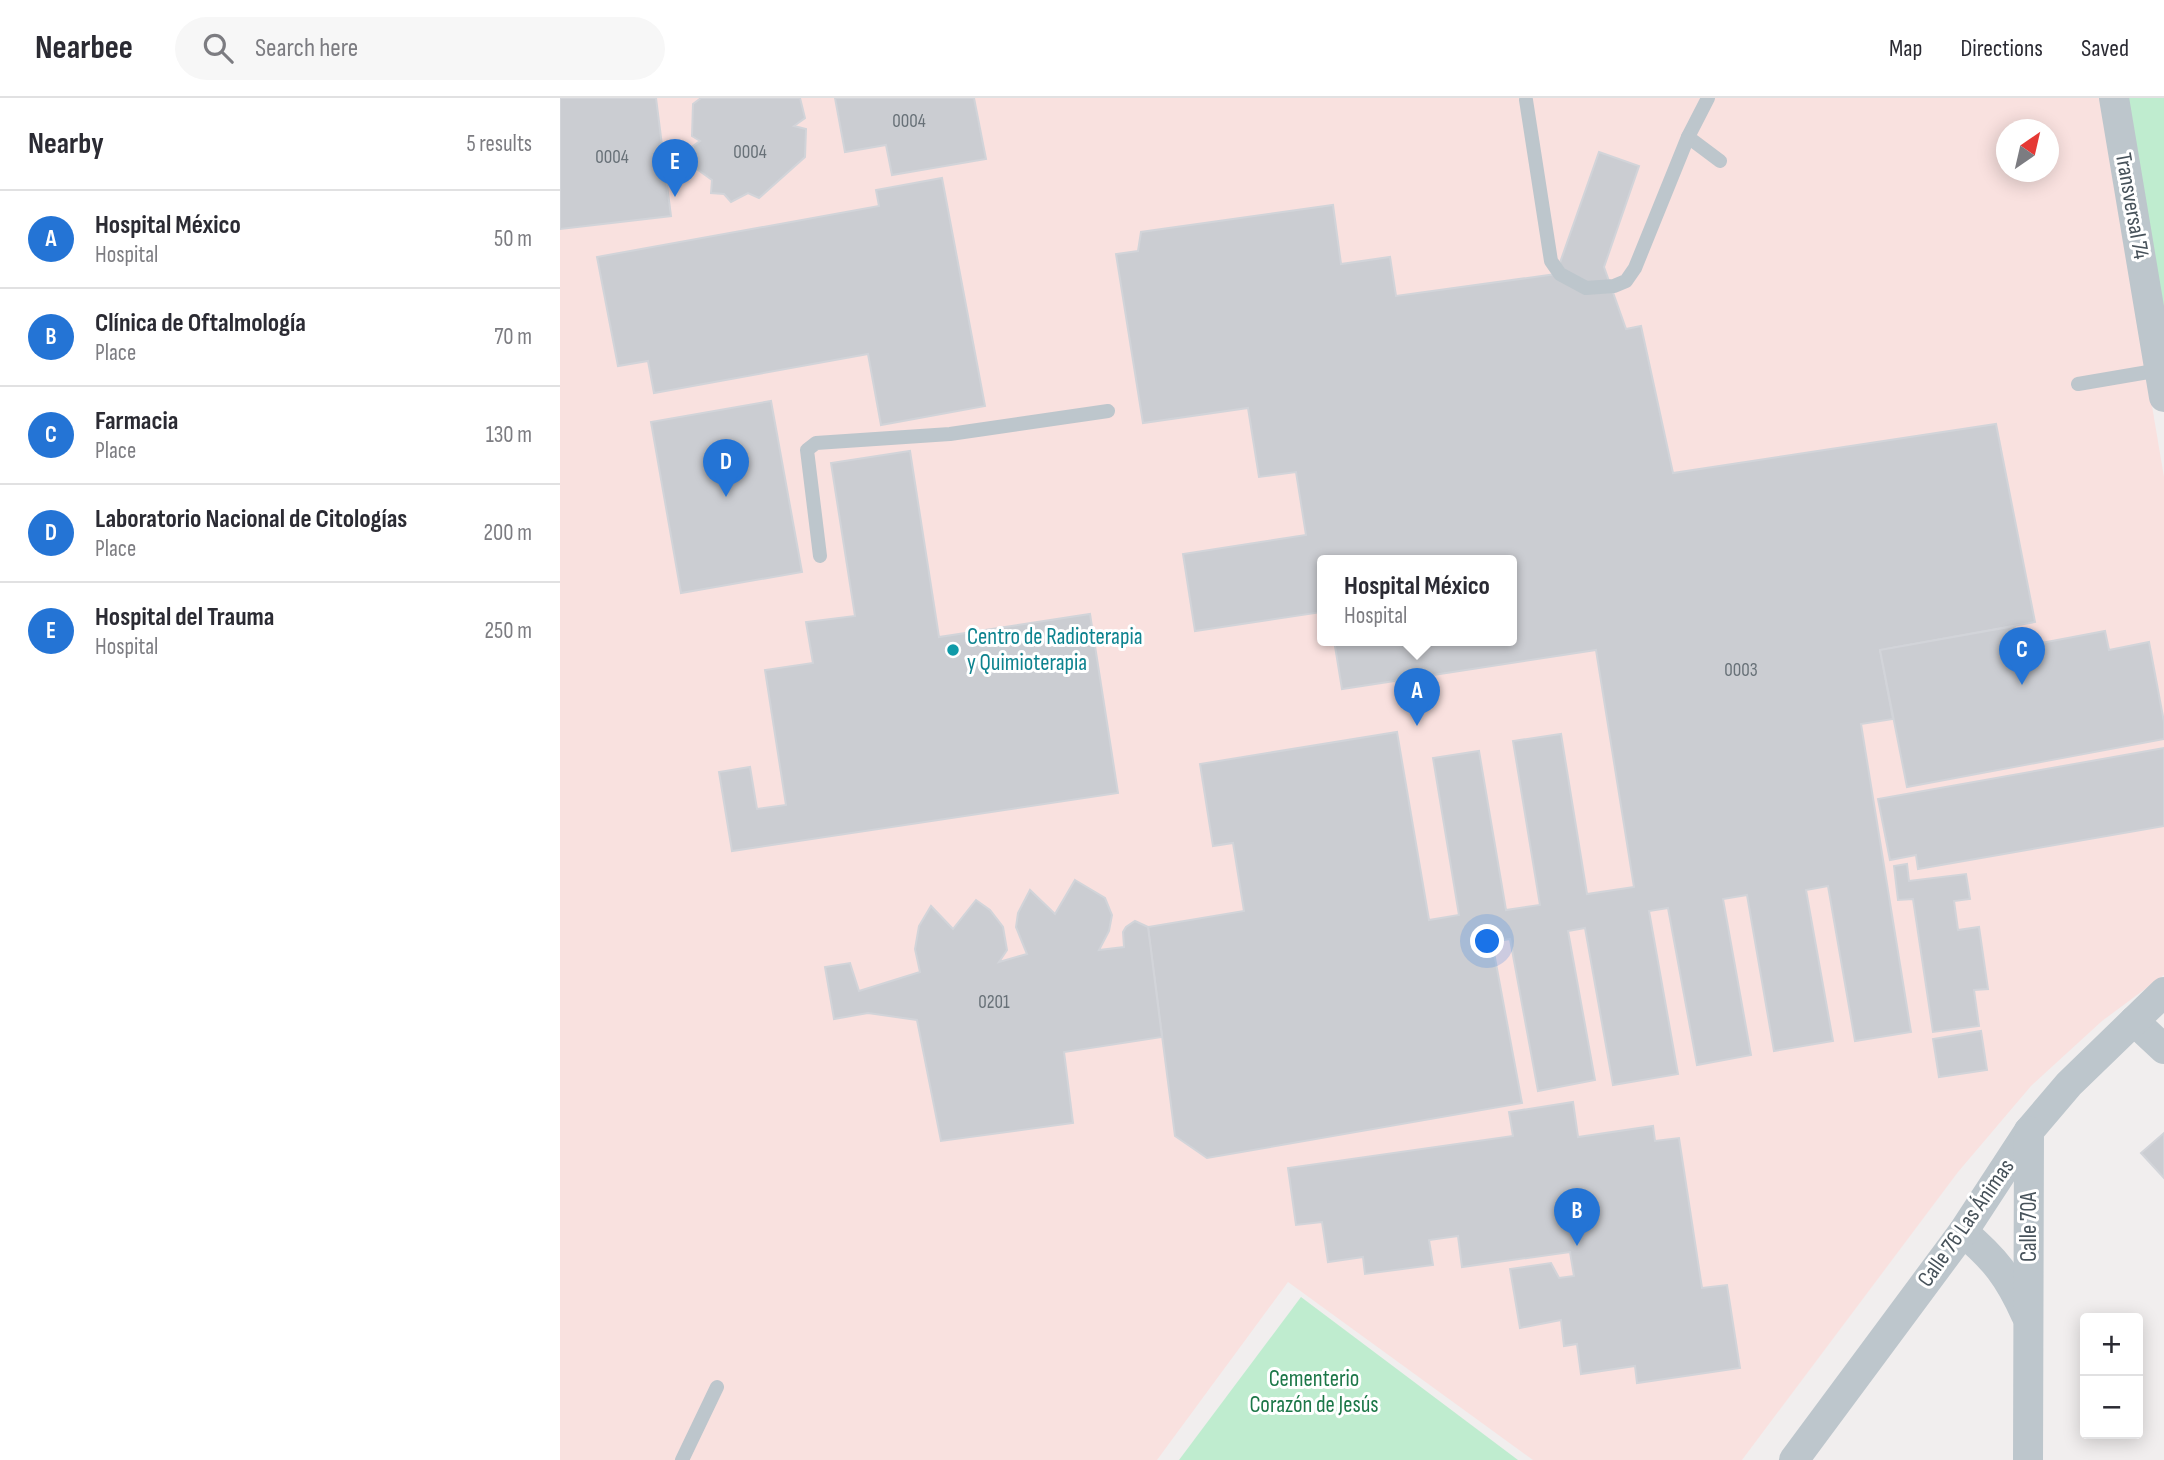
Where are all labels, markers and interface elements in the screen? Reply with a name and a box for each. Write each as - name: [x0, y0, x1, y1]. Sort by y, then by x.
- search box: [175, 17, 665, 80]
- text: Nearbee: [35, 28, 133, 68]
- icon: search: [199, 29, 237, 67]
- text: Search here: [255, 33, 358, 64]
- text: Map: [1889, 34, 1922, 63]
- text: Directions: [1960, 34, 2043, 63]
- text: Saved: [2081, 34, 2129, 63]
- house number: 0004: [892, 110, 926, 133]
- north arrow: [1996, 119, 2059, 182]
- text: Nearby: [28, 126, 104, 162]
- text: 5 results: [466, 130, 532, 158]
- pin: E: [652, 139, 698, 197]
- house number: 0004: [733, 141, 767, 164]
- house number: 0004: [595, 146, 629, 169]
- street label: Transversal 74: [2109, 151, 2155, 262]
- text: Hospital México: [95, 210, 241, 241]
- text: A: [46, 225, 56, 253]
- text: 50 m: [494, 225, 532, 253]
- text: Hospital: [95, 241, 158, 269]
- text: Clínica de Oftalmología: [95, 308, 306, 339]
- text: B: [46, 323, 56, 351]
- text: 70 m: [494, 323, 532, 351]
- text: Place: [95, 339, 136, 367]
- text: Farmacia: [95, 406, 178, 437]
- text: C: [45, 421, 57, 449]
- text: 130 m: [486, 421, 532, 449]
- text: Place: [95, 437, 136, 465]
- pin: D: [703, 439, 749, 497]
- text: Laboratorio Nacional de Citologías: [95, 504, 407, 535]
- text: D: [45, 519, 57, 547]
- text: 200 m: [484, 519, 532, 547]
- text: Place: [95, 535, 136, 563]
- popup: [1317, 555, 1517, 646]
- text: Hospital México: [1344, 571, 1490, 602]
- text: Hospital del Trauma: [95, 602, 274, 633]
- text: Hospital: [1344, 602, 1407, 630]
- text: E: [46, 617, 56, 645]
- text: 250 m: [485, 617, 532, 645]
- place label: Centro de Radioterapia y Quimioterapia: [967, 623, 1143, 677]
- pin: C: [1999, 627, 2045, 685]
- text: Hospital: [95, 633, 158, 661]
- marker: Centro de Radioterapia y Quimioterapia: [945, 642, 961, 658]
- house number: 0003: [1724, 659, 1758, 682]
- pin: A: [1394, 668, 1440, 726]
- your location: [1470, 924, 1504, 958]
- house number: 0201: [978, 991, 1010, 1014]
- street label: Calle 76 Las Ánimas: [1912, 1154, 2020, 1292]
- pin: B: [1554, 1188, 1600, 1246]
- street label: Calle 70A: [2015, 1192, 2043, 1262]
- map controls: [2080, 1313, 2143, 1439]
- button: +: [2080, 1313, 2143, 1376]
- park label: Cementerio Corazón de Jesús: [1249, 1365, 1379, 1419]
- button: −: [2080, 1376, 2143, 1439]

